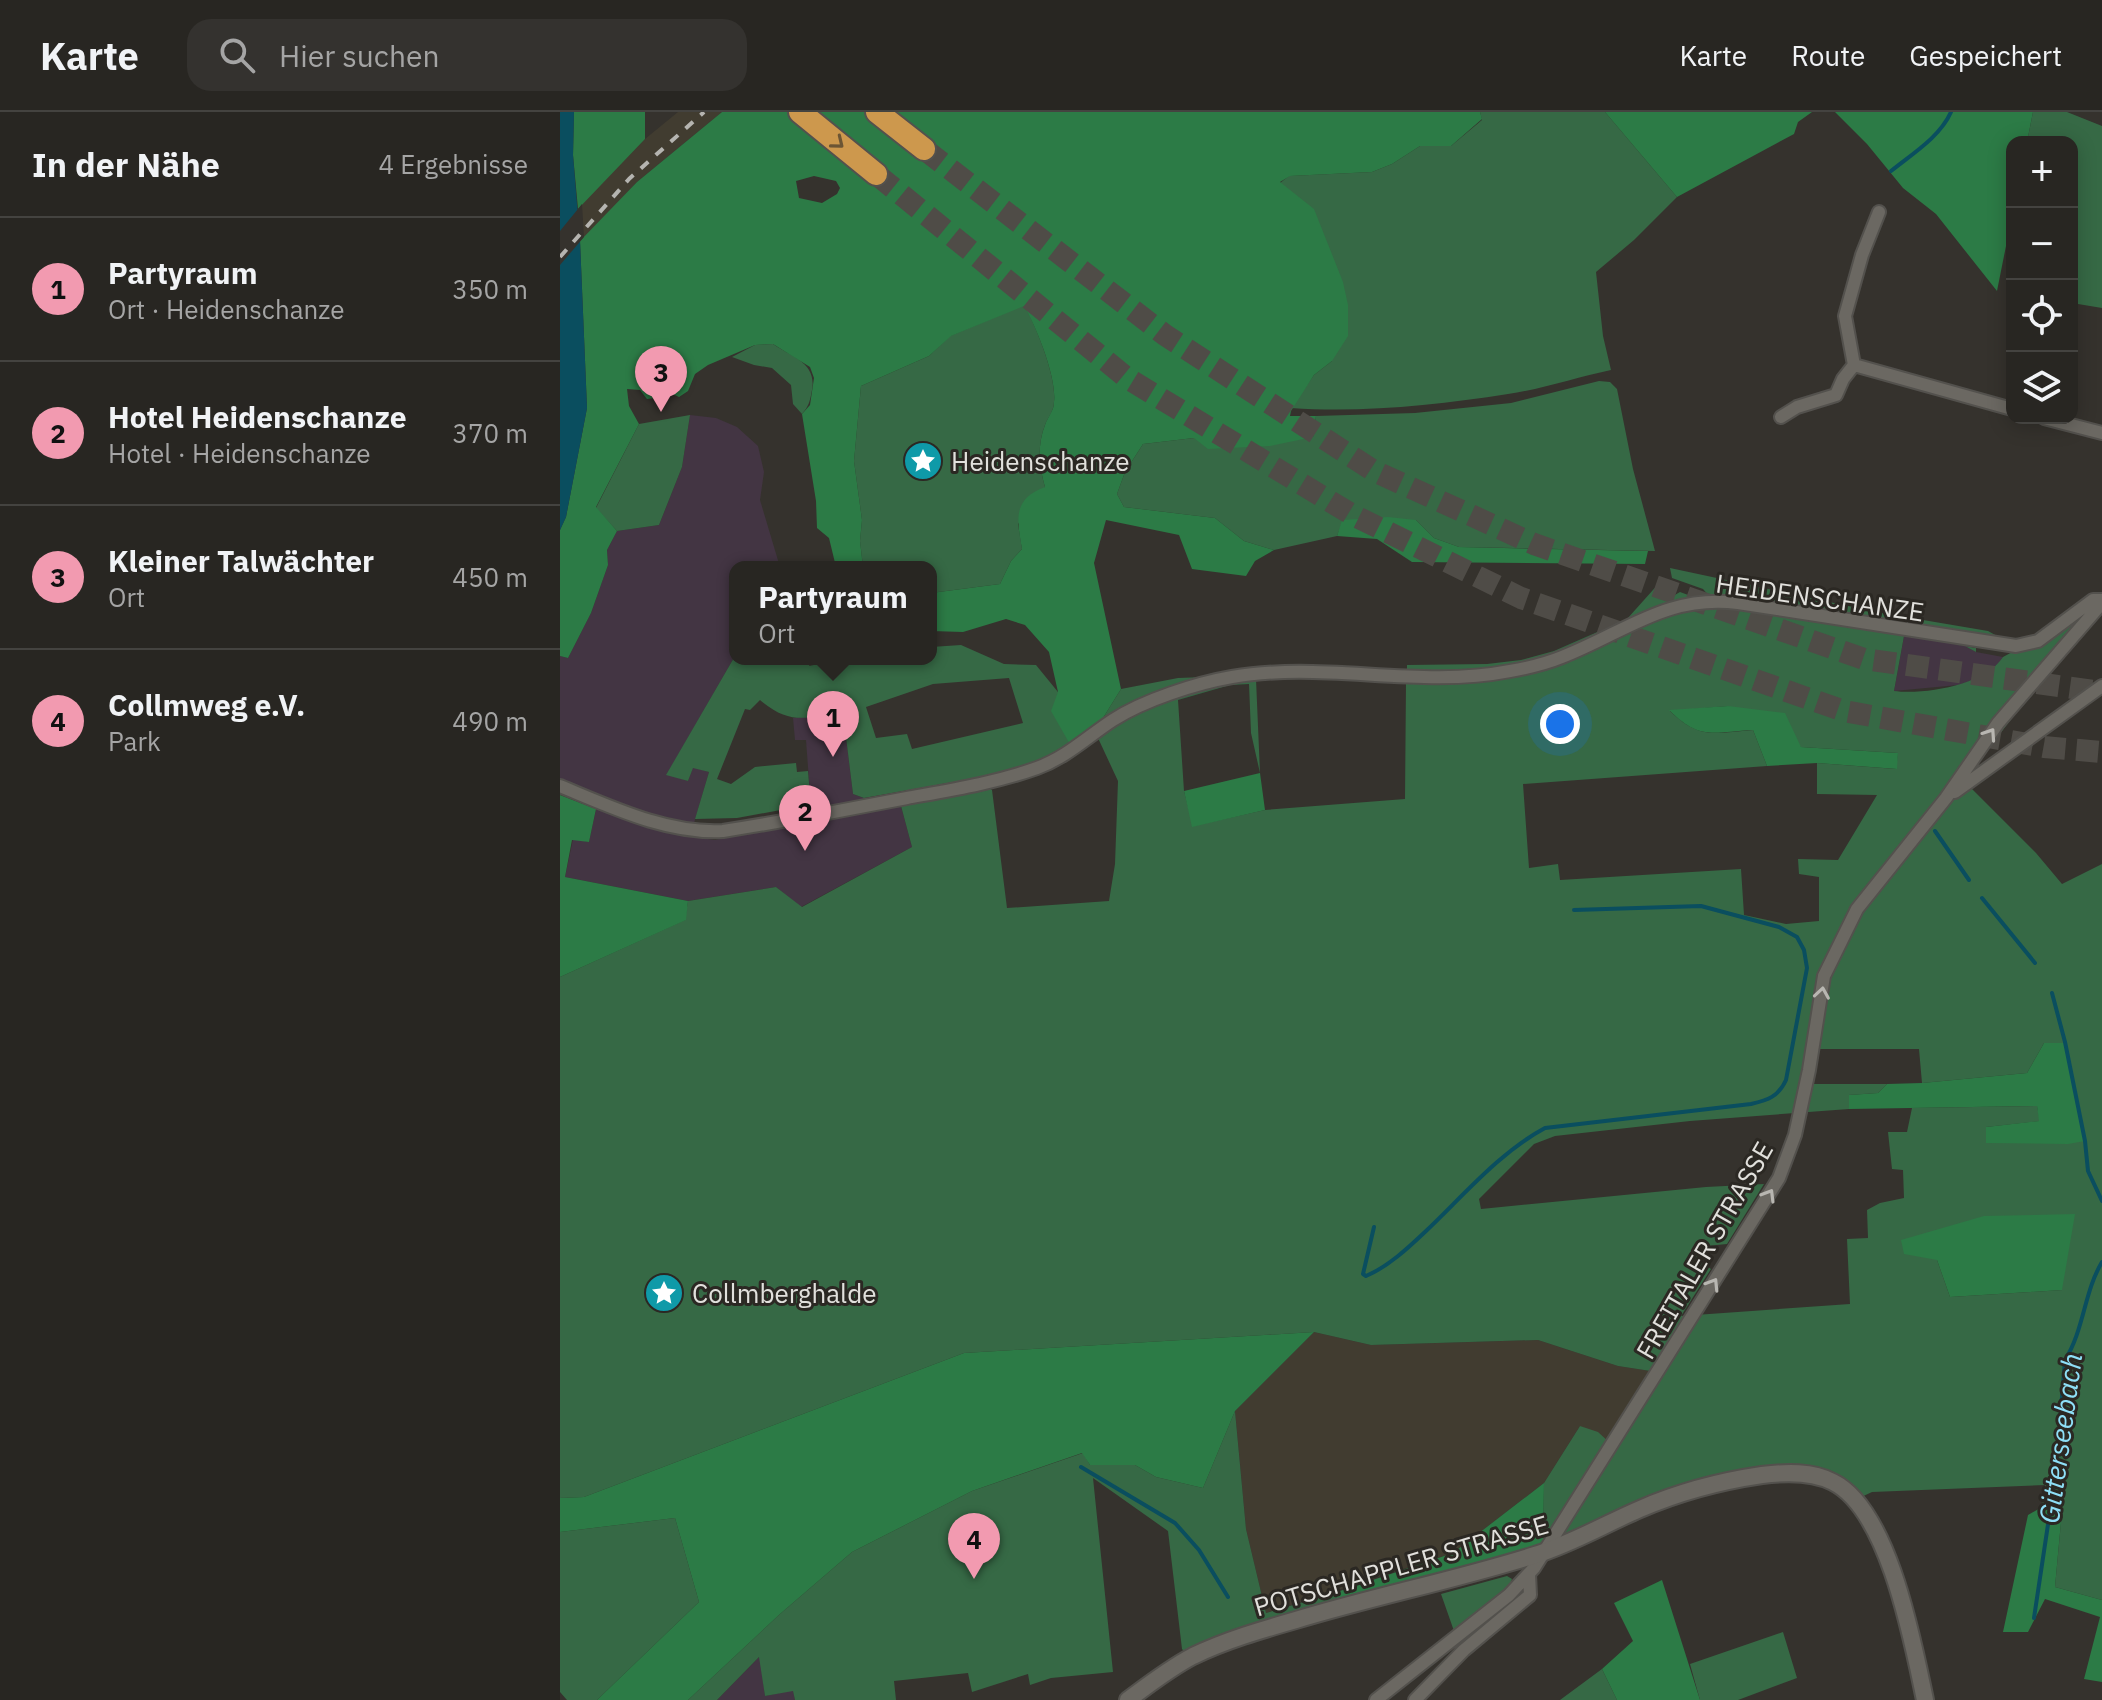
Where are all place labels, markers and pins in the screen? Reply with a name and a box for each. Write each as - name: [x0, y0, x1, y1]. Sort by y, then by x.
- pin: 3: [635, 346, 687, 412]
- place icon: Heidenschanze: [902, 440, 944, 482]
- place label: Heidenschanze: [951, 444, 1130, 478]
- pin: 1: [807, 691, 859, 757]
- pin: 2: [779, 785, 831, 851]
- place icon: Collmberghalde: [643, 1272, 685, 1314]
- place label: Collmberghalde: [692, 1276, 877, 1310]
- pin: 4: [948, 1513, 1000, 1579]

